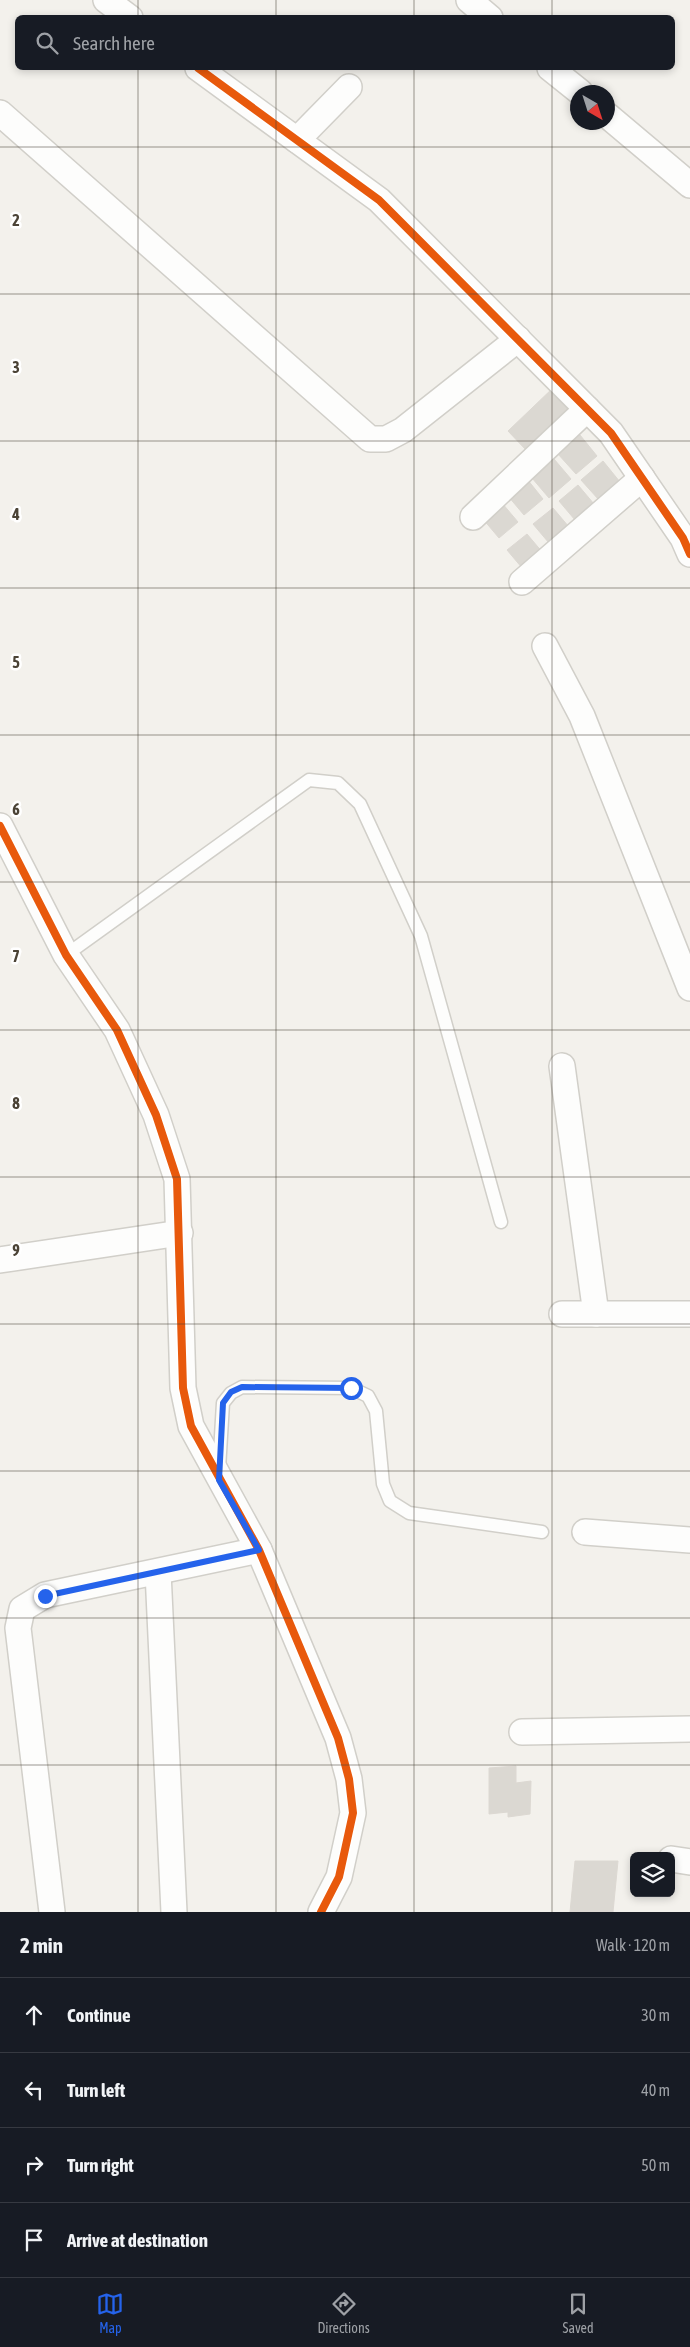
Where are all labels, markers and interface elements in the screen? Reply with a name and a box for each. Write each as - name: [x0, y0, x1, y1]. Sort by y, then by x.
- search box: [15, 15, 675, 70]
- icon: search: [33, 29, 61, 57]
- text: Search here: [73, 32, 155, 54]
- north arrow: [570, 85, 615, 130]
- text: 2: [12, 211, 20, 229]
- text: 3: [12, 358, 20, 376]
- text: 4: [11, 505, 20, 523]
- text: 5: [12, 653, 20, 671]
- text: 6: [12, 800, 20, 818]
- text: 7: [12, 947, 20, 965]
- text: 8: [12, 1094, 20, 1112]
- text: 9: [12, 1241, 20, 1259]
- route start: [340, 1377, 363, 1400]
- route end: [34, 1585, 57, 1608]
- map controls: [630, 1852, 675, 1897]
- button: layers: [630, 1852, 675, 1897]
- text: 2 min: [20, 1933, 63, 1957]
- text: Walk · 120 m: [596, 1936, 670, 1954]
- icon: ahead: [20, 2001, 48, 2029]
- text: Continue: [67, 2004, 131, 2026]
- text: 30 m: [641, 2006, 670, 2024]
- icon: left: [20, 2076, 48, 2104]
- text: Turn left: [67, 2079, 125, 2101]
- text: 40 m: [641, 2081, 670, 2099]
- icon: right: [20, 2151, 48, 2179]
- text: Turn right: [67, 2154, 134, 2176]
- text: 50 m: [641, 2156, 670, 2174]
- icon: arrive: [20, 2226, 48, 2254]
- text: Arrive at destination: [67, 2229, 208, 2251]
- tab: Map: [96, 2290, 124, 2336]
- tab: Directions: [317, 2290, 370, 2336]
- tab: Saved: [563, 2290, 594, 2336]

